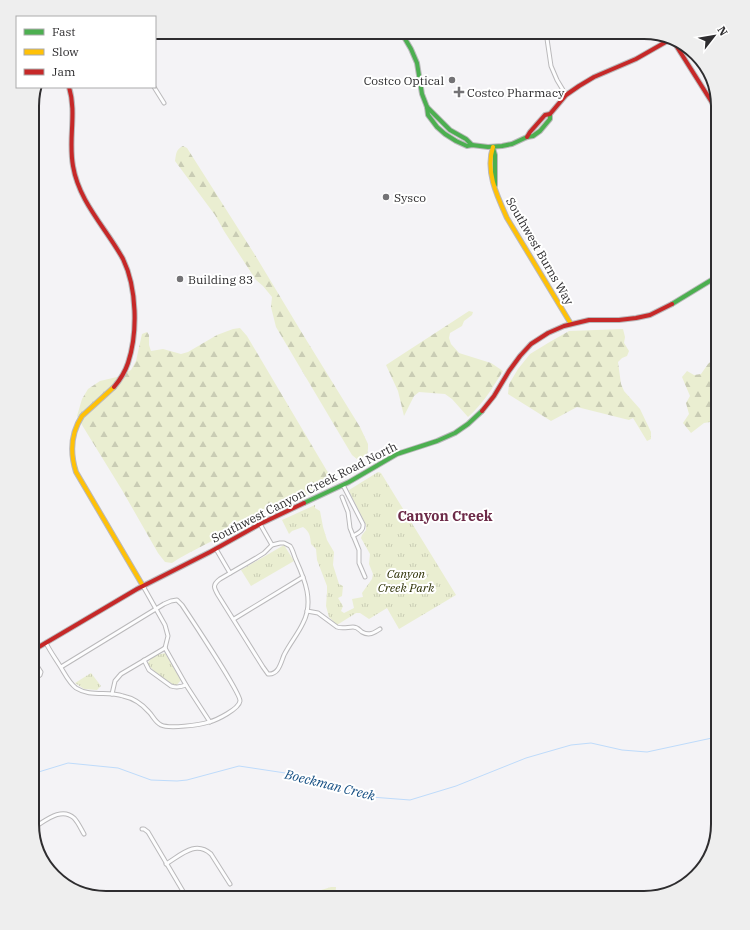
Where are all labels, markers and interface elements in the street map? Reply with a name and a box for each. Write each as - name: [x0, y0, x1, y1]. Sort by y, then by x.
- legend: [16, 16, 156, 88]
- north arrow: [694, 16, 734, 56]
- text: Fast: [52, 24, 76, 39]
- text: N: [714, 24, 731, 38]
- text: Slow: [52, 44, 79, 59]
- text: Jam: [52, 64, 76, 79]
- place label: Costco Optical: [364, 73, 444, 88]
- marker: Costco Optical: [447, 75, 457, 85]
- place label: Costco Pharmacy: [467, 85, 565, 100]
- marker: Costco Pharmacy: [454, 87, 464, 97]
- place label: Sysco: [394, 190, 426, 205]
- marker: Sysco: [381, 192, 391, 202]
- street label: Southwest Burns Way: [503, 194, 577, 308]
- place label: Building 83: [188, 272, 253, 287]
- marker: Building 83: [175, 274, 185, 284]
- street label: Southwest Canyon Creek Road North: [208, 438, 400, 546]
- district label: Canyon Creek: [397, 507, 493, 525]
- park label: Canyon Creek Park: [378, 566, 435, 595]
- water label: Boeckman Creek: [282, 765, 377, 804]

